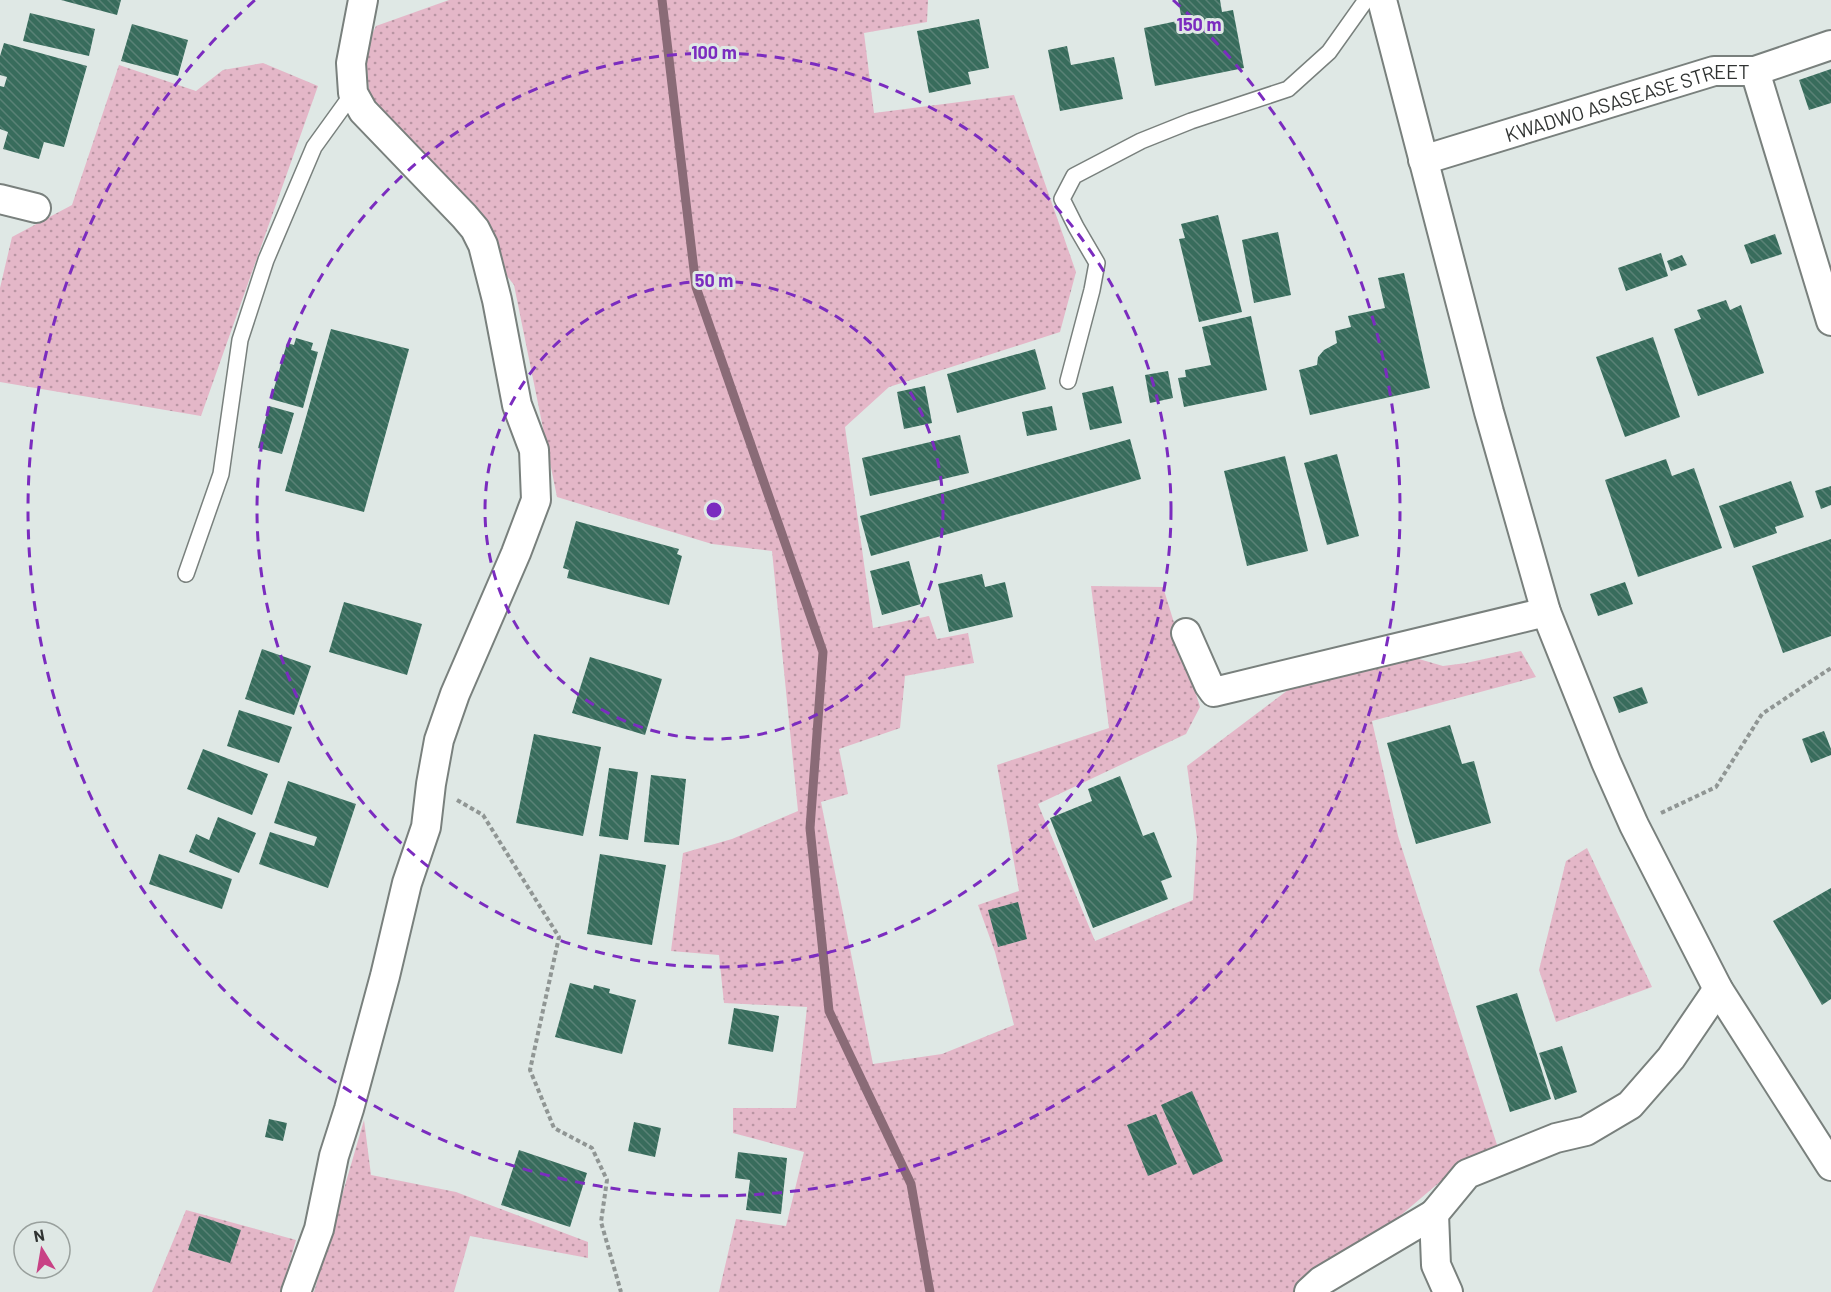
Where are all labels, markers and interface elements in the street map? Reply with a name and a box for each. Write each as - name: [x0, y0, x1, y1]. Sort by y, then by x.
- text: 150 m: [1177, 13, 1221, 35]
- text: 100 m: [691, 41, 737, 63]
- street label: KWADWO ASASEASE STREET: [1502, 59, 1750, 146]
- text: 50 m: [695, 269, 733, 291]
- centre of rings: [704, 500, 724, 520]
- north arrow: [12, 1220, 72, 1280]
- text: N: [32, 1224, 46, 1245]

